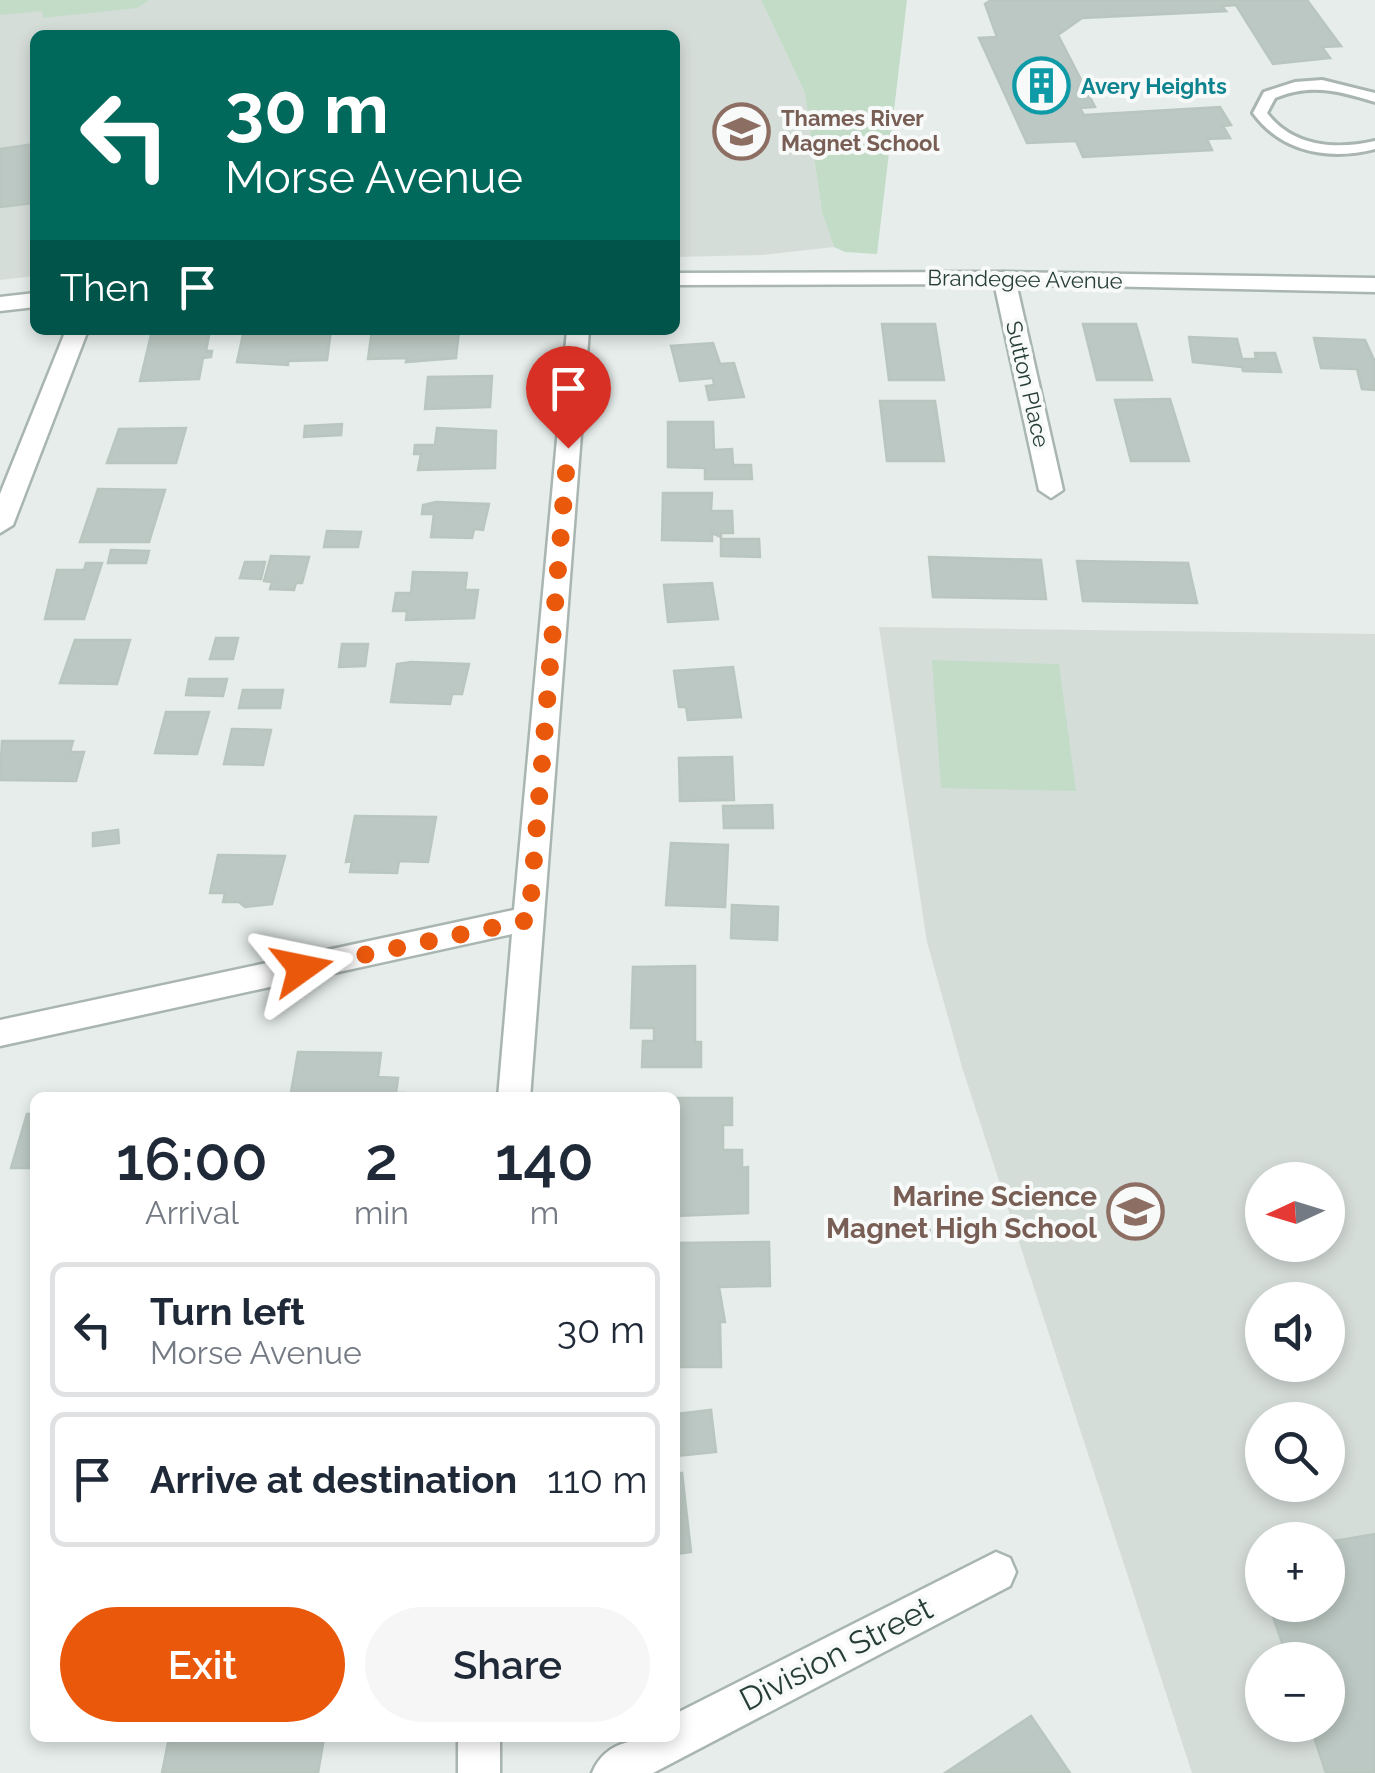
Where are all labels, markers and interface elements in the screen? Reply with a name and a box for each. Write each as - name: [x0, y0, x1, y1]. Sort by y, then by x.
- building icon: Avery Heights: [1012, 56, 1072, 116]
- text: 30 m: [225, 67, 389, 149]
- icon: left: [60, 70, 190, 200]
- place label: Avery Heights: [1081, 73, 1227, 99]
- school or university icon: Thames River Magnet School: [712, 101, 772, 161]
- place label: Thames River Magnet School: [781, 105, 940, 156]
- text: Morse Avenue: [225, 151, 523, 204]
- icon: arrive: [170, 260, 225, 315]
- street label: Brandegee Avenue: [927, 264, 1123, 294]
- text: Then: [60, 265, 150, 310]
- street label: Sutton Place: [1001, 318, 1055, 450]
- pin: [526, 346, 611, 449]
- icon: arrive: [541, 361, 596, 416]
- position arrow: [250, 916, 354, 1020]
- text: 16:00: [116, 1124, 268, 1194]
- text: 2: [365, 1124, 398, 1194]
- text: 140: [495, 1124, 594, 1194]
- north arrow: [1245, 1162, 1345, 1262]
- map controls: [1245, 1162, 1345, 1742]
- place label: Marine Science Magnet High School: [826, 1180, 1097, 1245]
- school or university icon: Marine Science Magnet High School: [1106, 1182, 1166, 1242]
- text: Arrival: [145, 1194, 239, 1231]
- text: min: [354, 1194, 409, 1231]
- text: m: [530, 1194, 559, 1231]
- button: sound: [1245, 1282, 1345, 1382]
- text: Turn left: [150, 1289, 305, 1334]
- icon: left: [65, 1302, 120, 1357]
- text: 30 m: [557, 1307, 645, 1352]
- text: Morse Avenue: [150, 1334, 362, 1371]
- button: search: [1245, 1402, 1345, 1502]
- icon: arrive: [65, 1452, 120, 1507]
- text: Arrive at destination: [150, 1457, 517, 1502]
- text: 110 m: [547, 1457, 648, 1502]
- button: +: [1245, 1522, 1345, 1622]
- street label: Division Street: [733, 1589, 938, 1718]
- button: Exit: [60, 1607, 345, 1722]
- button: Share: [365, 1607, 650, 1722]
- button: −: [1245, 1642, 1345, 1742]

